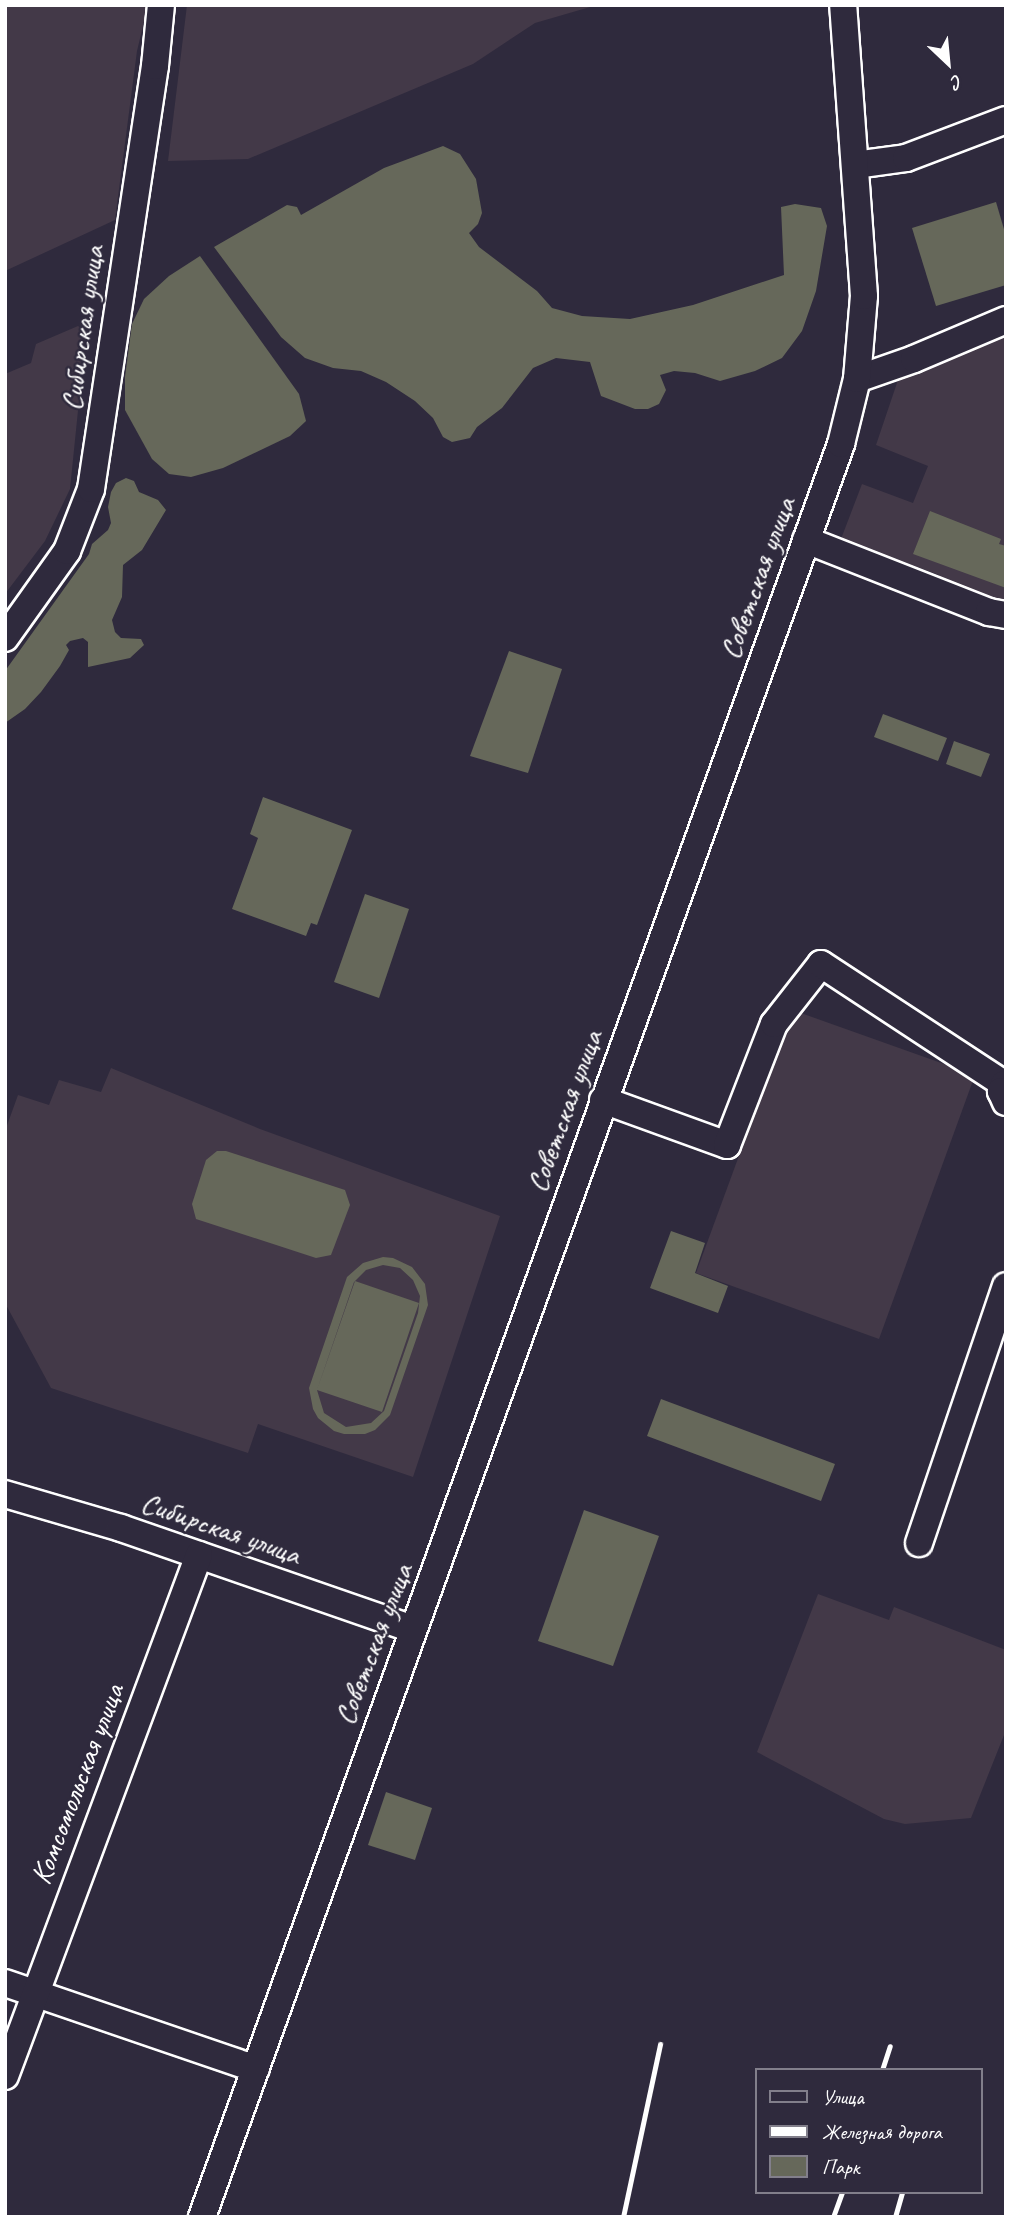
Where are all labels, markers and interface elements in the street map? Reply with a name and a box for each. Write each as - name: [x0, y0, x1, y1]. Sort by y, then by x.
- north arrow: [913, 28, 983, 98]
- text: С: [948, 69, 967, 95]
- street label: Сибирская улица: [52, 242, 112, 414]
- street label: Советская улица: [711, 491, 803, 665]
- street label: Советская улица: [518, 1024, 610, 1198]
- street label: Сибирская улица: [135, 1483, 307, 1573]
- street label: Советская улица: [325, 1557, 421, 1731]
- street label: Комсомольская улица: [22, 1677, 132, 1891]
- legend: [755, 2068, 983, 2194]
- text: Улица: [822, 2084, 864, 2110]
- text: Железная дорога: [822, 2119, 942, 2145]
- text: Парк: [822, 2154, 859, 2180]

